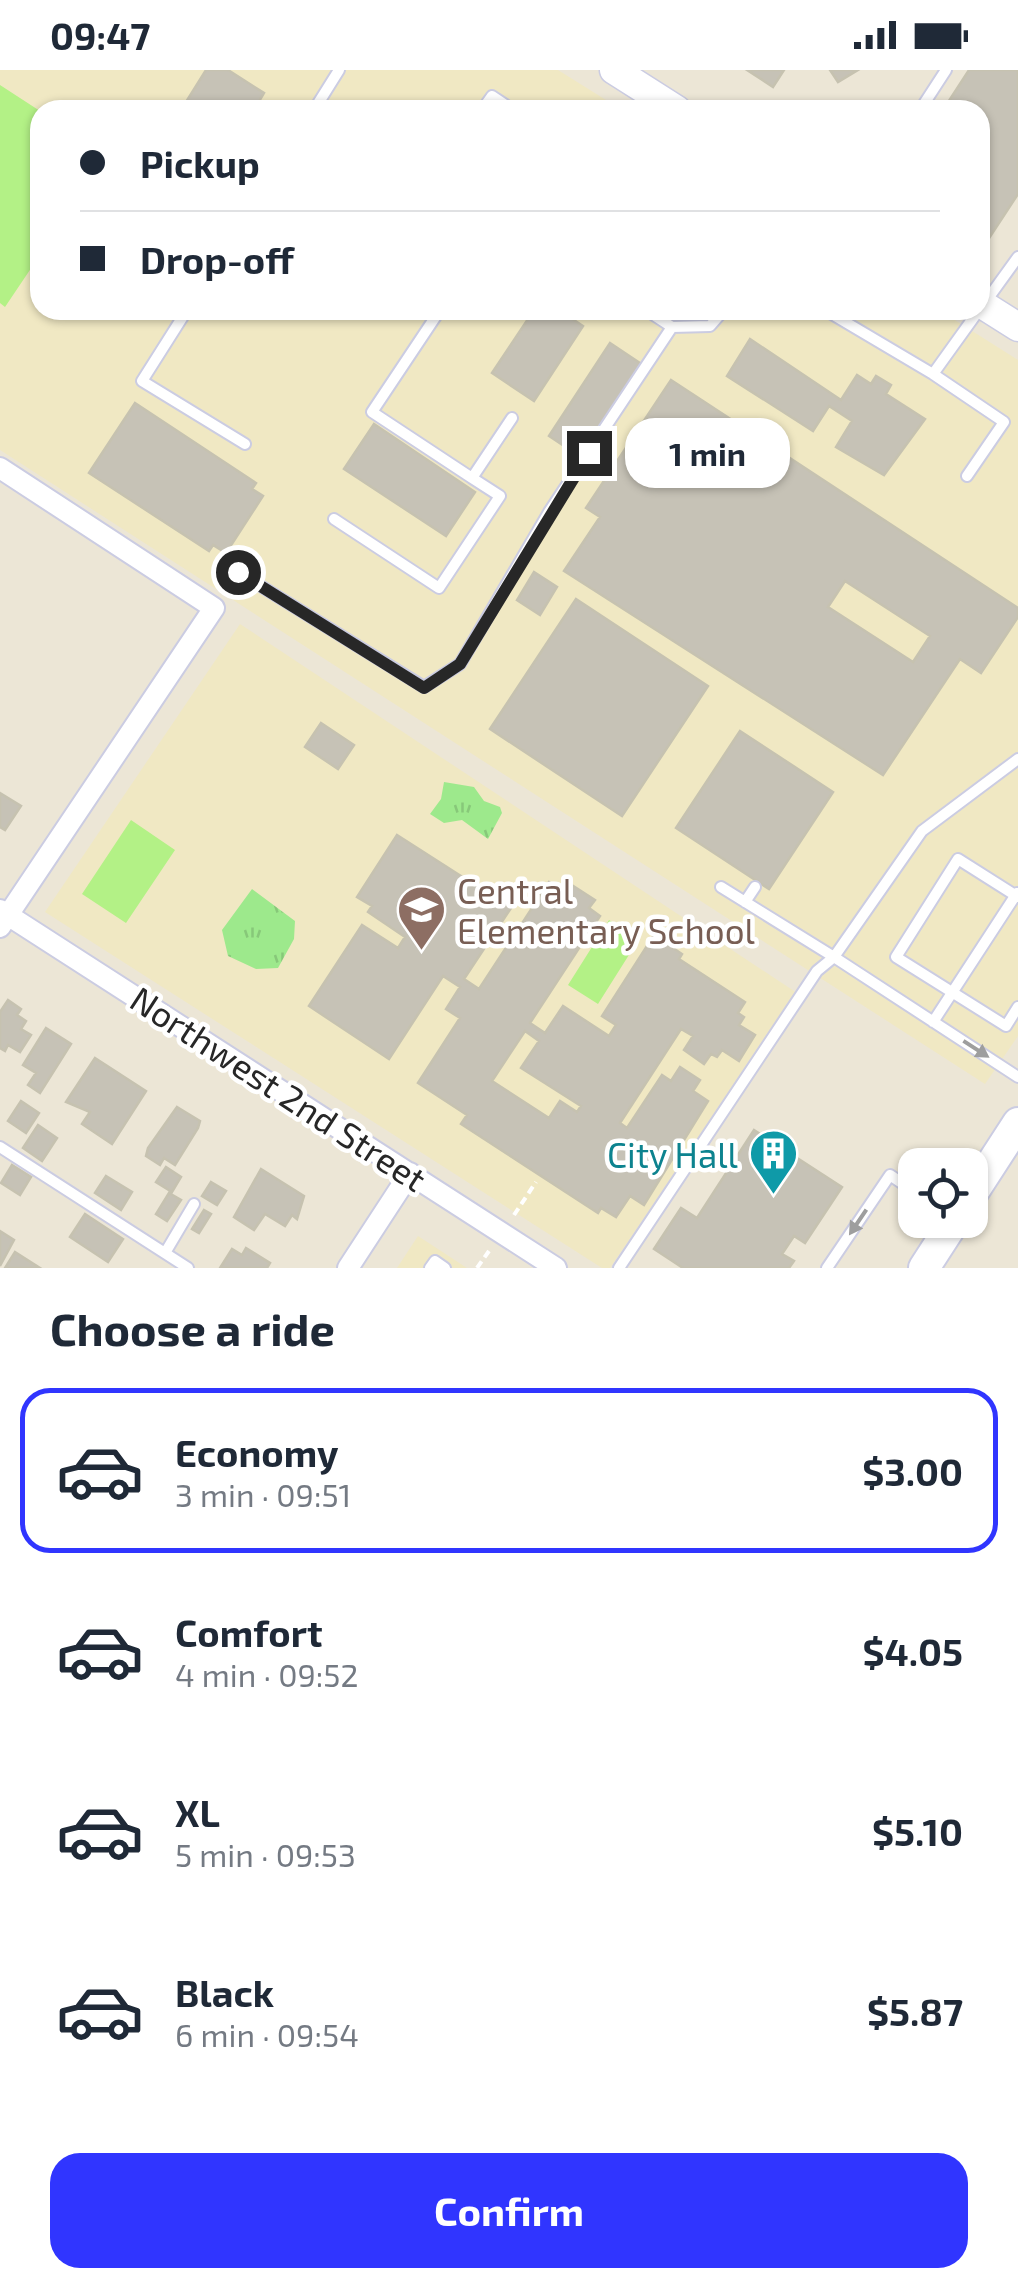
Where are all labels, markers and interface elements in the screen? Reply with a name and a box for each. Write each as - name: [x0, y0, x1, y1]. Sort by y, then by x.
- text: 09:47: [50, 12, 150, 58]
- text: Pickup: [140, 140, 260, 186]
- text: Drop-off: [140, 236, 294, 282]
- callout: 1 min: [624, 418, 789, 488]
- route end: [567, 431, 612, 476]
- text: 1 min: [669, 434, 746, 472]
- route start: [216, 550, 261, 595]
- place label: Central Elementary School: [457, 869, 756, 951]
- school or university icon: Central Elementary School: [396, 884, 448, 952]
- street label: Northwest 2nd Street: [123, 977, 435, 1199]
- one-way arrow: [962, 1040, 989, 1058]
- building icon: City Hall: [747, 1128, 799, 1196]
- place label: City Hall: [607, 1133, 739, 1175]
- map controls: [898, 1148, 988, 1238]
- button: locate: [898, 1148, 988, 1238]
- one-way arrow: [850, 1208, 868, 1235]
- text: Choose a ride: [50, 1301, 335, 1355]
- icon: car: [55, 1426, 145, 1516]
- text: Economy: [175, 1429, 339, 1475]
- text: $3.00: [862, 1448, 963, 1494]
- text: 3 min · 09:51: [175, 1475, 351, 1513]
- icon: car: [55, 1606, 145, 1696]
- text: Comfort: [175, 1609, 323, 1655]
- text: $4.05: [863, 1628, 963, 1674]
- text: 4 min · 09:52: [175, 1655, 359, 1693]
- icon: car: [55, 1786, 145, 1876]
- text: XL: [175, 1789, 220, 1835]
- text: $5.10: [872, 1808, 963, 1854]
- text: 5 min · 09:53: [175, 1835, 356, 1873]
- icon: car: [55, 1966, 145, 2056]
- text: Black: [175, 1969, 274, 2015]
- text: $5.87: [867, 1988, 963, 2034]
- text: 6 min · 09:54: [175, 2015, 359, 2053]
- button: Confirm: [50, 2153, 968, 2268]

